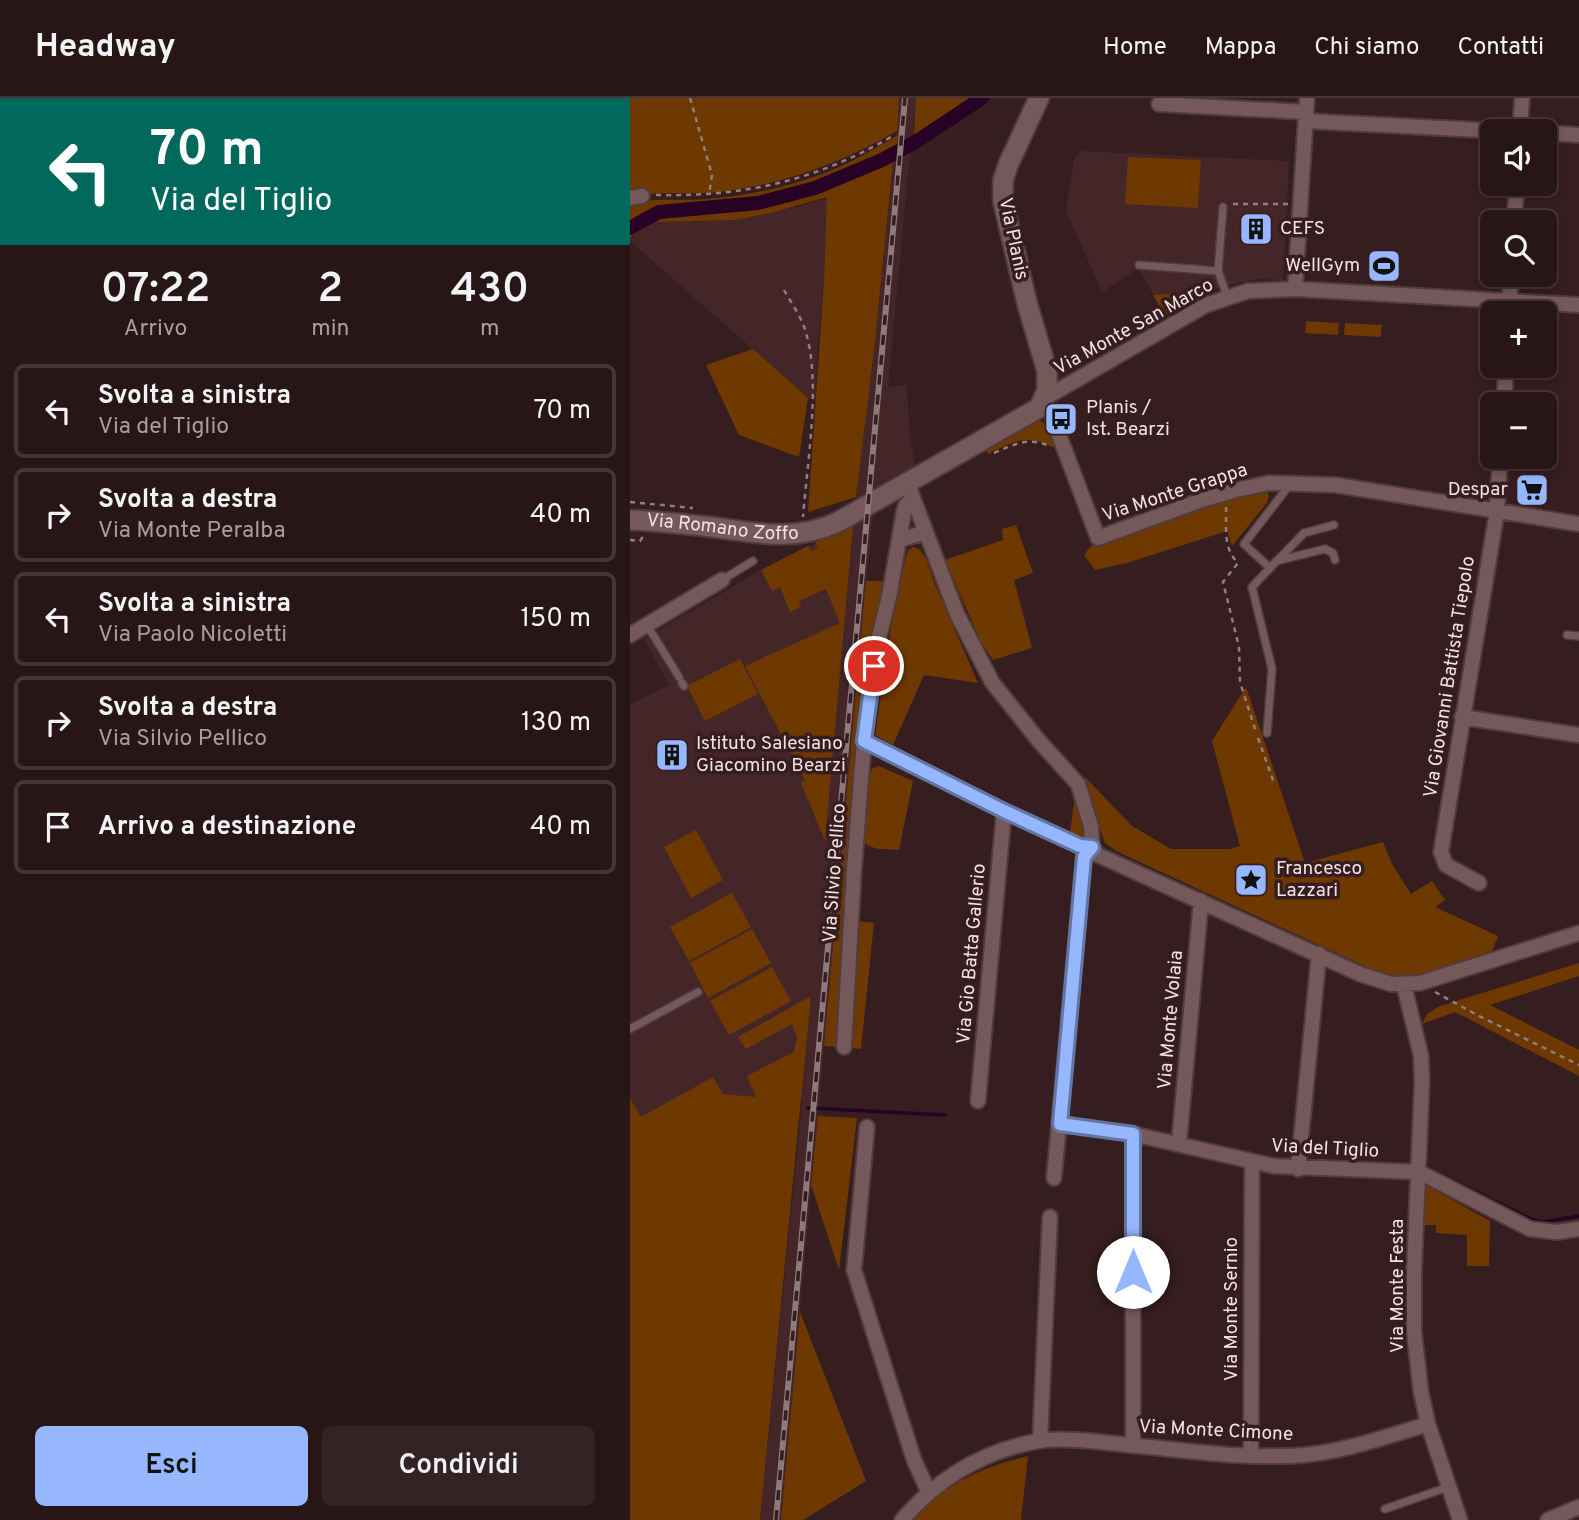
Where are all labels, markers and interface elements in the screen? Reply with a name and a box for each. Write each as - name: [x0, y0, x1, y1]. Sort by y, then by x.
- text: Headway: [35, 27, 176, 69]
- text: Home: [1103, 33, 1167, 63]
- text: Mappa: [1205, 33, 1276, 63]
- text: Chi siamo: [1314, 33, 1419, 63]
- text: Contatti: [1457, 33, 1544, 63]
- map controls: [1480, 119, 1557, 469]
- button: sound: [1480, 119, 1557, 196]
- text: 70 m: [150, 121, 264, 183]
- icon: left: [35, 126, 126, 217]
- text: Via del Tiglio: [150, 182, 332, 222]
- street label: Via Planis: [993, 196, 1033, 282]
- building icon: CEFS: [1237, 210, 1275, 248]
- button: search: [1480, 210, 1557, 287]
- place label: CEFS: [1280, 217, 1325, 241]
- sports icon: WellGym: [1365, 247, 1403, 285]
- place label: WellGym: [1285, 254, 1360, 278]
- text: 07:22: [101, 264, 210, 317]
- text: 2: [318, 264, 343, 317]
- text: 430: [450, 264, 529, 317]
- street label: Via Monte San Marco: [1050, 273, 1218, 381]
- button: +: [1480, 301, 1557, 378]
- text: Arrivo: [124, 315, 187, 344]
- text: min: [311, 315, 350, 344]
- text: m: [480, 315, 500, 344]
- text: Svolta a sinistra: [98, 380, 291, 413]
- icon: left: [39, 392, 77, 430]
- button: −: [1480, 392, 1557, 469]
- text: 70 m: [533, 395, 591, 428]
- place label: Planis / Ist. Bearzi: [1086, 396, 1170, 442]
- bus stop icon: Planis / Ist. Bearzi: [1042, 400, 1080, 438]
- text: Via del Tiglio: [98, 413, 229, 442]
- street label: Via Monte Grappa: [1099, 458, 1251, 528]
- supermarket icon: Despar: [1513, 471, 1551, 509]
- place label: Despar: [1448, 478, 1509, 502]
- text: Svolta a destra: [98, 484, 277, 517]
- icon: right: [39, 496, 77, 534]
- text: 40 m: [530, 499, 591, 532]
- street label: Via Romano Zoffo: [646, 509, 800, 546]
- text: Via Monte Peralba: [98, 517, 286, 546]
- street label: Via Giovanni Battista Tiepolo: [1419, 554, 1481, 800]
- text: Svolta a sinistra: [98, 588, 291, 621]
- icon: left: [39, 600, 77, 638]
- text: 150 m: [520, 603, 591, 636]
- text: Via Paolo Nicoletti: [98, 621, 287, 650]
- pin: [844, 636, 904, 696]
- icon: arrive: [855, 647, 893, 685]
- text: Svolta a destra: [98, 692, 277, 725]
- icon: right: [39, 704, 77, 742]
- text: 130 m: [521, 707, 591, 740]
- text: Via Silvio Pellico: [98, 725, 267, 754]
- place label: Istituto Salesiano Giacomino Bearzi: [696, 732, 846, 778]
- building icon: Istituto Salesiano Giacomino Bearzi: [653, 736, 691, 774]
- street label: Via Silvio Pellico: [818, 802, 852, 944]
- icon: arrive: [39, 808, 77, 846]
- text: Arrivo a destinazione: [98, 811, 356, 844]
- text: 40 m: [530, 811, 591, 844]
- place label: Francesco Lazzari: [1276, 857, 1362, 903]
- place icon: Francesco Lazzari: [1232, 861, 1270, 899]
- street label: Via Gio Batta Gallerio: [952, 863, 992, 1045]
- street label: Via Monte Volaia: [1153, 949, 1189, 1091]
- street label: Via del Tiglio: [1270, 1134, 1380, 1164]
- street label: Via Monte Festa: [1386, 1219, 1410, 1353]
- position arrow: [1096, 1235, 1170, 1309]
- street label: Via Monte Sernio: [1220, 1237, 1244, 1381]
- street label: Via Monte Cimone: [1138, 1415, 1294, 1447]
- button: Esci: [35, 1426, 308, 1506]
- button: Condividi: [322, 1426, 595, 1506]

